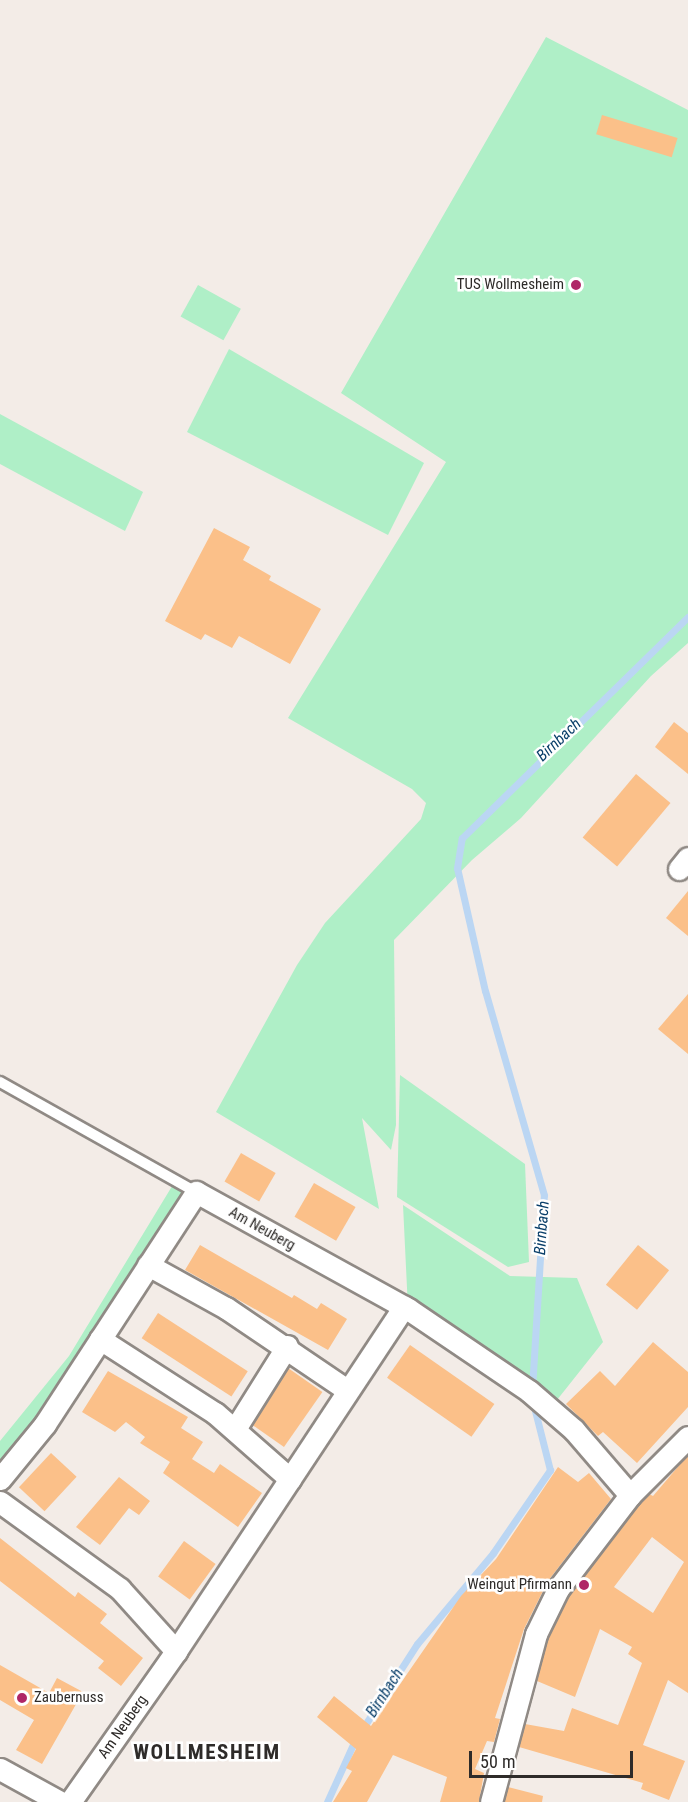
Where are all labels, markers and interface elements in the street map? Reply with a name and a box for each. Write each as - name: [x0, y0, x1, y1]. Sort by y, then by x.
- place label: TUS Wollmesheim: [457, 276, 564, 294]
- marker: TUS Wollmesheim: [569, 278, 583, 292]
- water label: Birnbach: [533, 715, 585, 765]
- water label: Birnbach: [531, 1200, 553, 1256]
- street label: Am Neuberg: [226, 1203, 298, 1255]
- place label: Weingut Pfirmann: [467, 1576, 572, 1594]
- marker: Weingut Pfirmann: [577, 1578, 591, 1592]
- water label: Birnbach: [362, 1665, 408, 1721]
- place label: Zaubernuss: [34, 1689, 103, 1707]
- marker: Zaubernuss: [15, 1691, 29, 1705]
- street label: Am Neuberg: [95, 1692, 151, 1762]
- district label: WOLLMESHEIM: [133, 1739, 281, 1765]
- scale bar: [472, 1739, 636, 1777]
- text: 50 m: [480, 1751, 515, 1772]

